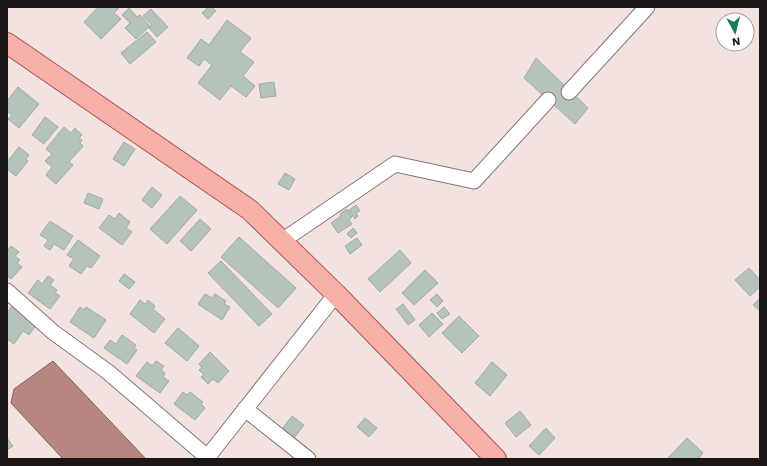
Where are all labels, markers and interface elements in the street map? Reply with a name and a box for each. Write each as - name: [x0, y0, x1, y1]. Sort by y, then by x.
- north arrow: [715, 12, 755, 52]
- text: N: [731, 34, 741, 48]

